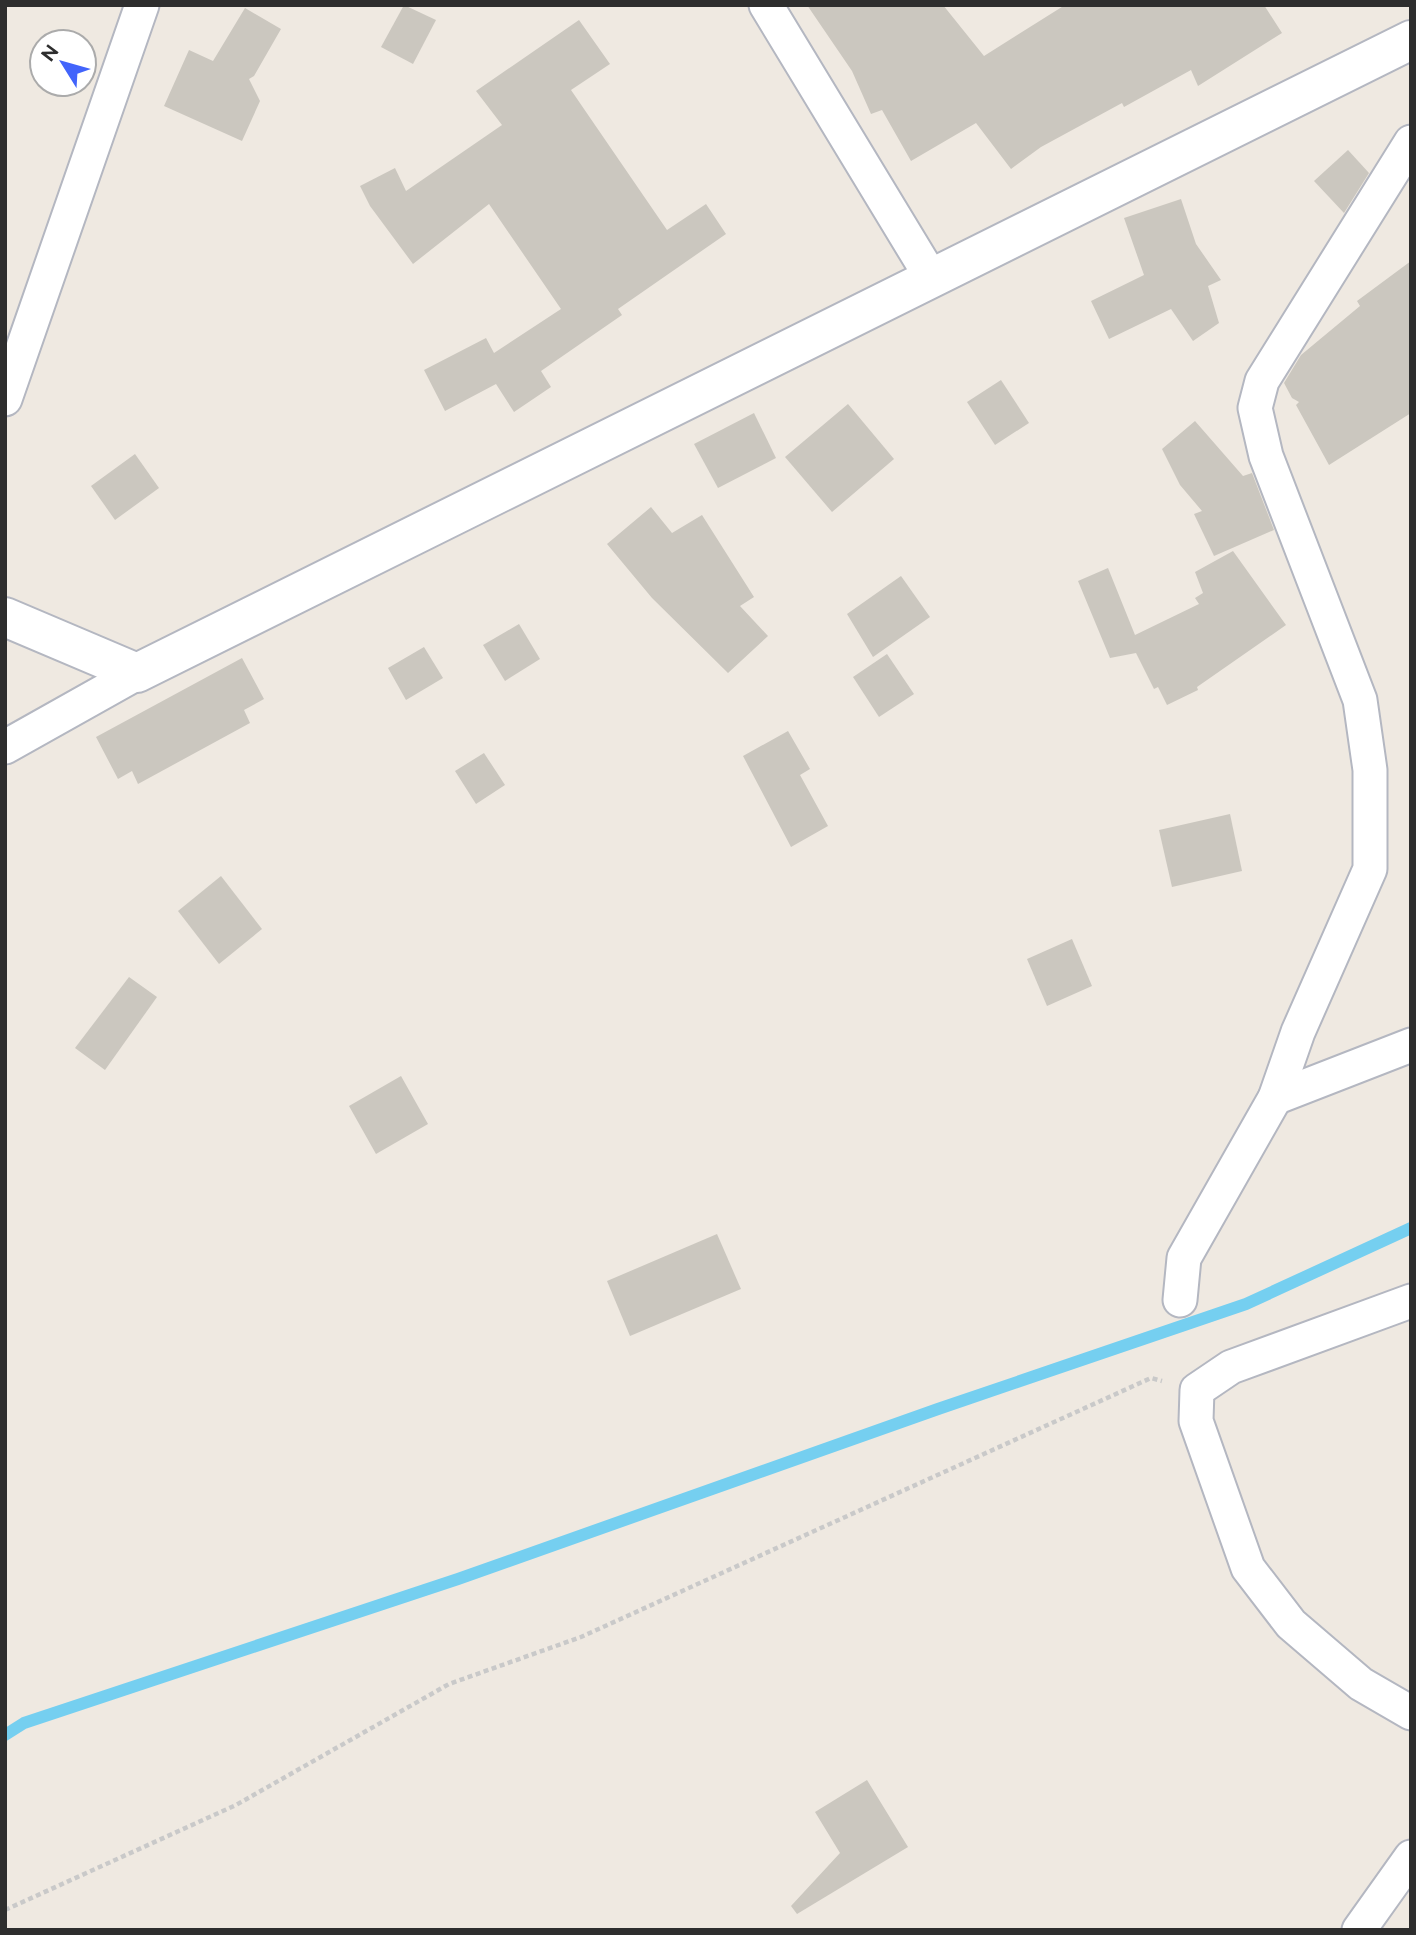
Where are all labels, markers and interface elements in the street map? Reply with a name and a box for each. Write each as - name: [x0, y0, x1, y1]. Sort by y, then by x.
- north arrow: [28, 28, 98, 98]
- text: N: [36, 40, 63, 65]

